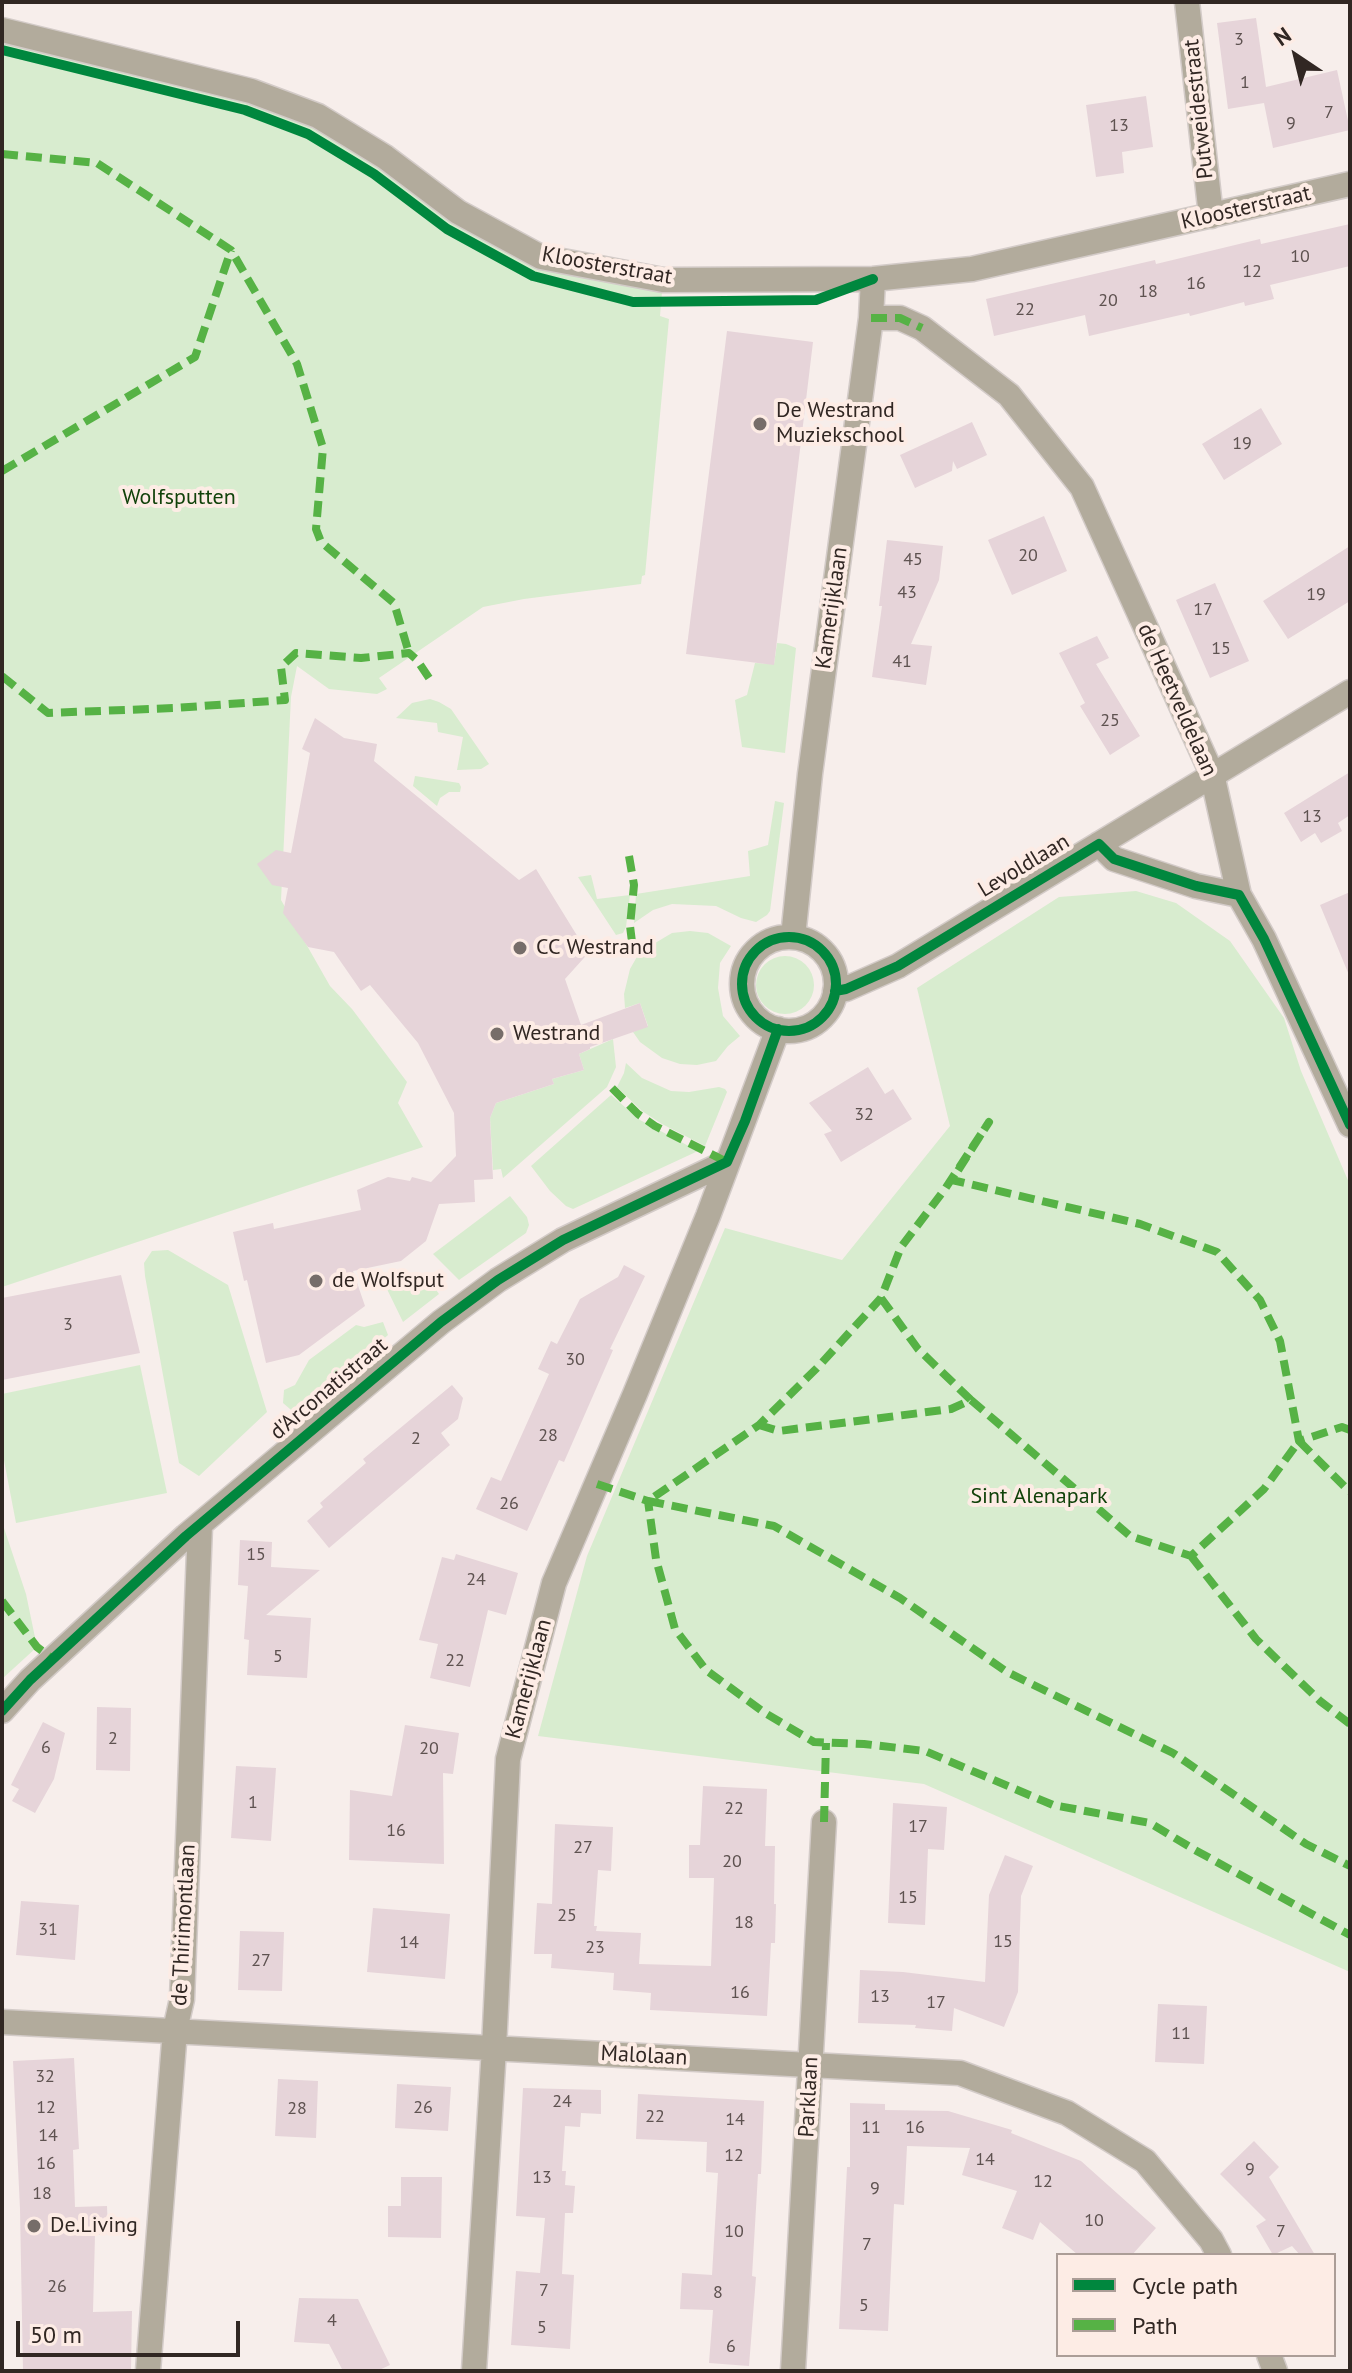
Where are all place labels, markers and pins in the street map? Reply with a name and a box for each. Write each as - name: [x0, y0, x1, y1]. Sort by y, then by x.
- place label: De Westrand Muziekschool: [776, 398, 904, 450]
- marker: De Westrand Muziekschool: [751, 415, 769, 433]
- place label: CC Westrand: [536, 935, 654, 961]
- marker: CC Westrand: [511, 939, 529, 957]
- place label: Westrand: [513, 1021, 600, 1047]
- marker: Westrand: [488, 1025, 506, 1043]
- place label: de Wolfsput: [332, 1268, 444, 1294]
- marker: de Wolfsput: [307, 1272, 325, 1290]
- place label: De.Living: [50, 2213, 138, 2239]
- marker: De.Living: [25, 2217, 43, 2235]

